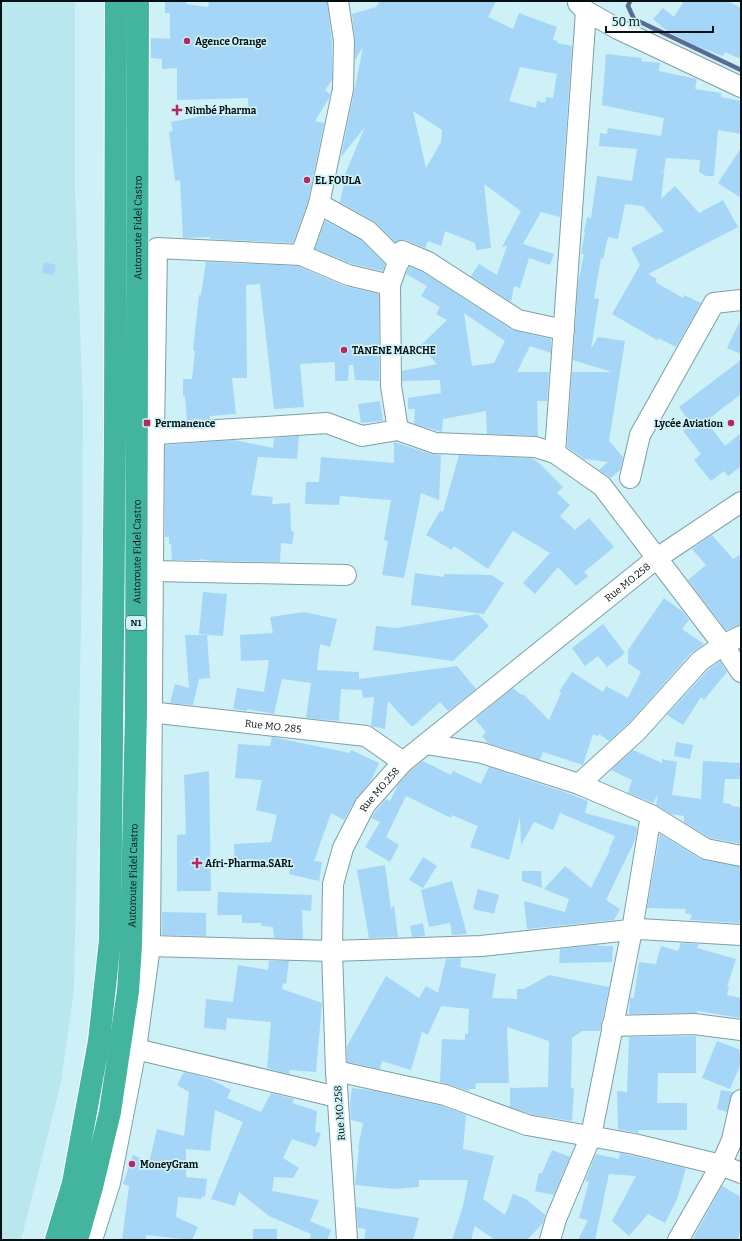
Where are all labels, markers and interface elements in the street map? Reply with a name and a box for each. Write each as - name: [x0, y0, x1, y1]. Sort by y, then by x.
- scale bar: [606, 8, 713, 34]
- text: 50 m: [612, 15, 641, 29]
- marker: Agence Orange: [182, 36, 192, 46]
- place label: Agence Orange: [195, 36, 267, 48]
- place label: Nimbé Pharma: [185, 104, 257, 117]
- marker: Nimbé Pharma: [172, 105, 182, 115]
- street label: Autoroute Fidel Castro: [132, 175, 145, 280]
- marker: EL FOULA: [302, 175, 312, 185]
- place label: EL FOULA: [315, 175, 362, 187]
- marker: TANENE MARCHE: [339, 345, 349, 355]
- place label: TANENE MARCHE: [352, 345, 436, 357]
- place label: Lycée Aviation: [654, 417, 724, 430]
- marker: Permanence: [142, 418, 152, 428]
- place label: Permanence: [155, 418, 216, 430]
- marker: Lycée Aviation: [726, 418, 736, 428]
- street label: Autoroute Fidel Castro: [131, 499, 144, 604]
- street label: Rue MO.258: [603, 561, 653, 605]
- road number: N1: [126, 616, 146, 630]
- street label: Rue MO. 285: [244, 718, 302, 736]
- street label: Rue MO.258: [358, 765, 402, 814]
- street label: Autoroute Fidel Castro: [126, 823, 141, 928]
- marker: Afri-Pharma.SARL: [192, 858, 202, 868]
- place label: Afri-Pharma.SARL: [205, 858, 294, 870]
- street label: Rue MO.258: [332, 1085, 348, 1141]
- marker: MoneyGram: [127, 1159, 137, 1169]
- place label: MoneyGram: [140, 1159, 199, 1171]

